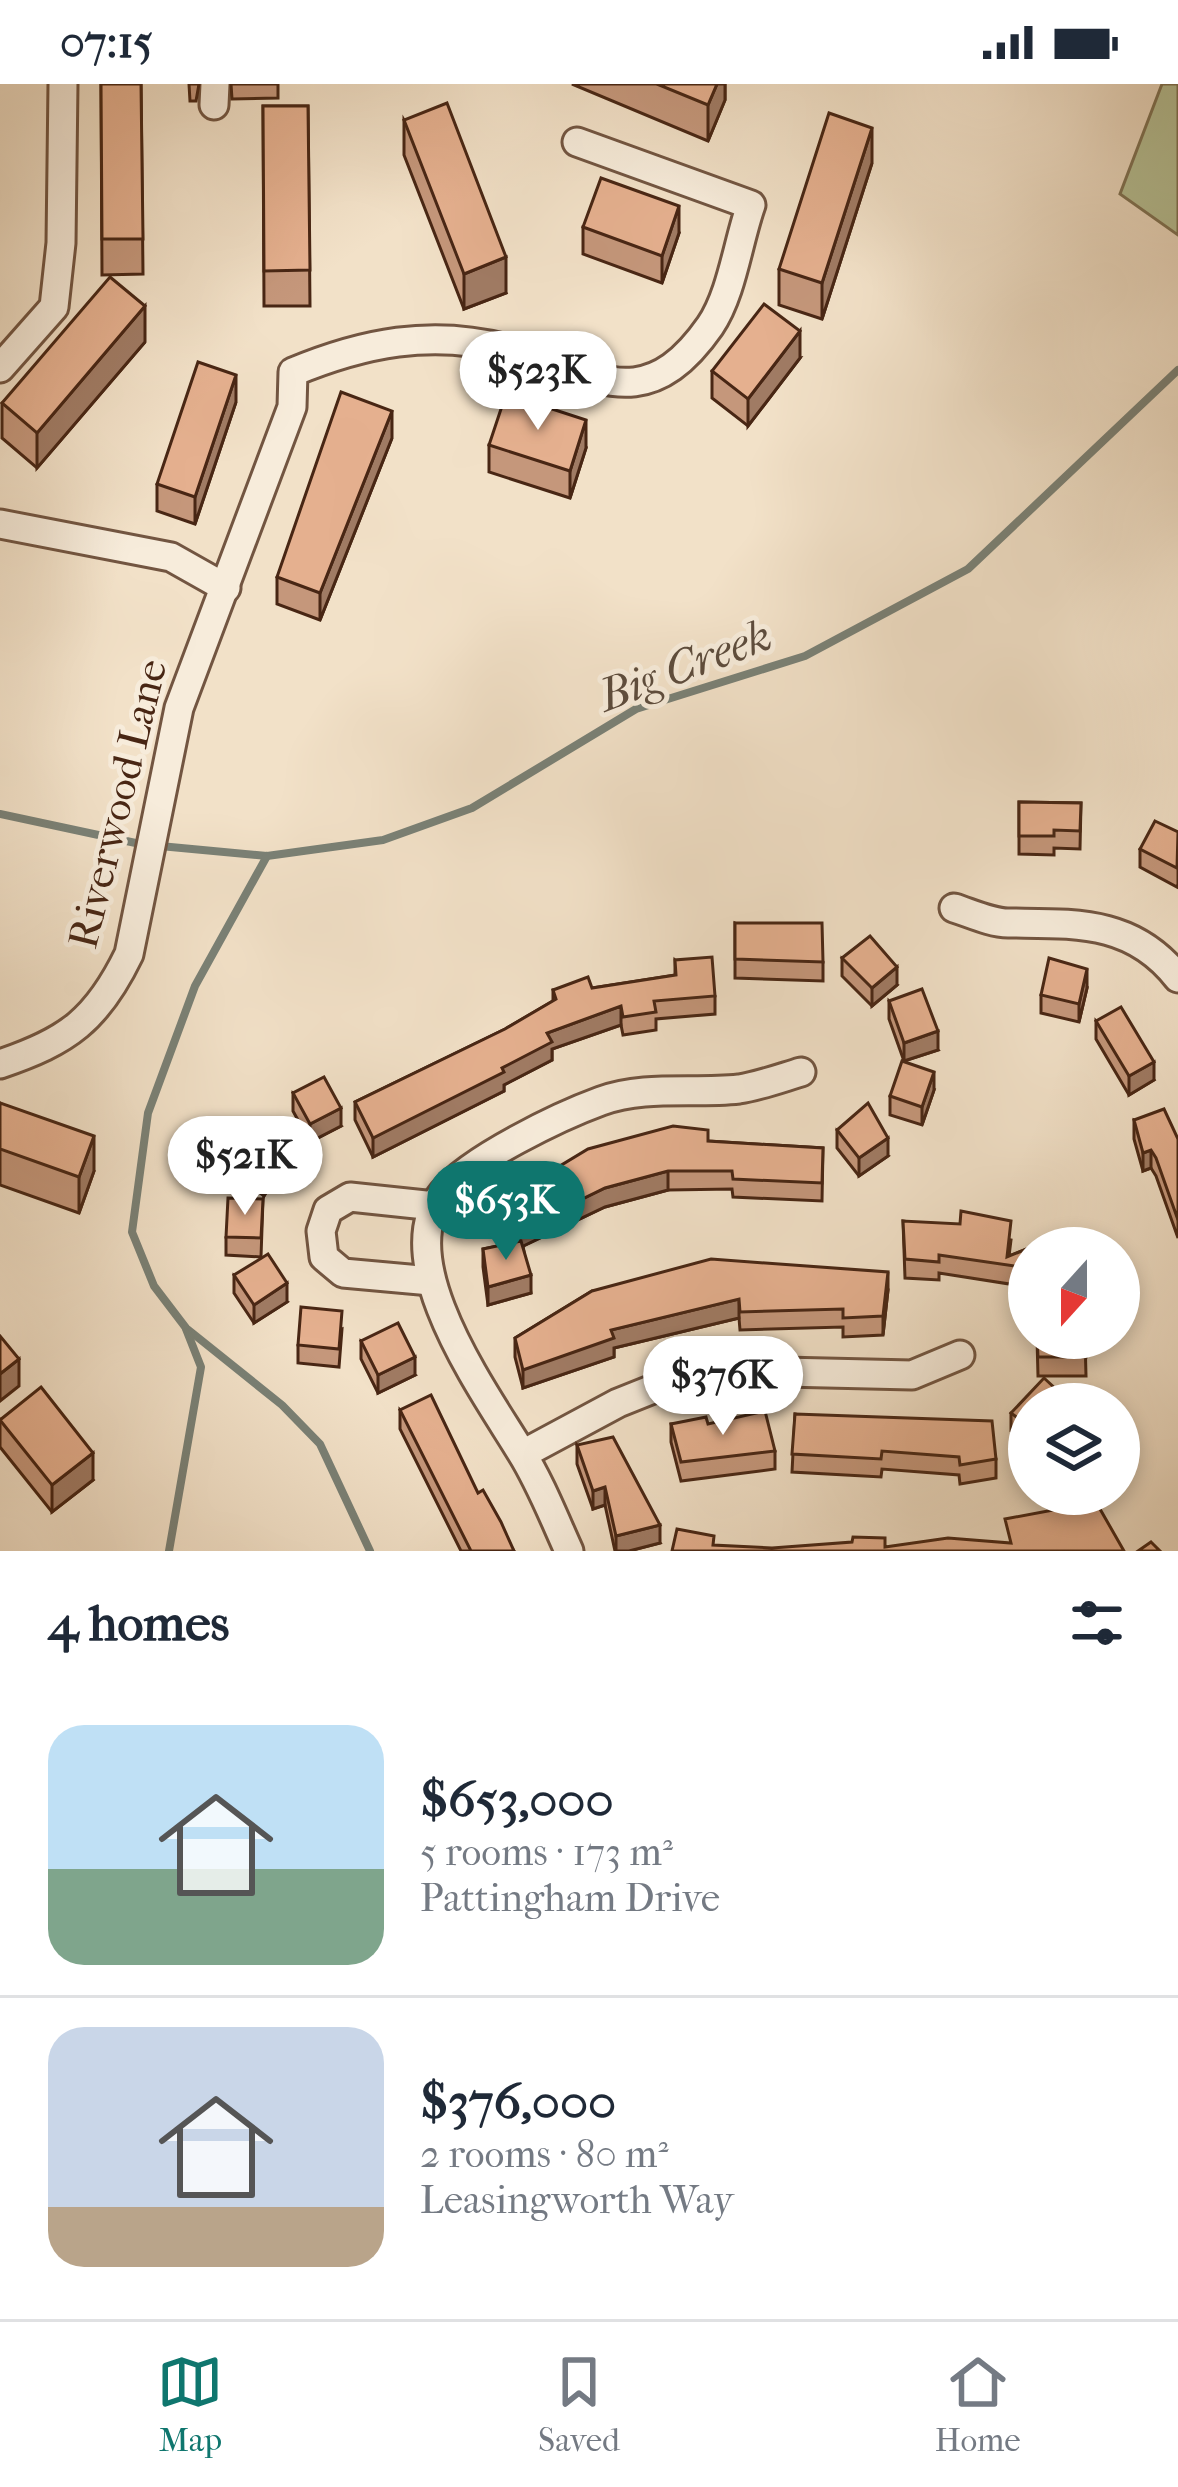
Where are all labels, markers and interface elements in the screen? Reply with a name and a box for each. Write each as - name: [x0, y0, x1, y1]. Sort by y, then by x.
- text: 07:15: [60, 16, 153, 69]
- pin: $523K: [454, 331, 622, 433]
- text: $523K: [487, 347, 589, 393]
- water label: Big Creek: [588, 609, 779, 724]
- street label: Riverwood Lane: [58, 654, 178, 954]
- pin: $521K: [161, 1116, 329, 1218]
- text: $521K: [195, 1132, 295, 1178]
- pin: $653K: [422, 1161, 590, 1263]
- text: $653K: [454, 1177, 558, 1223]
- north arrow: [1008, 1227, 1140, 1359]
- map controls: [1008, 1227, 1140, 1515]
- pin: $376K: [639, 1336, 807, 1438]
- text: $376K: [670, 1352, 776, 1398]
- button: layers: [1008, 1383, 1140, 1515]
- icon: filters: [1064, 1590, 1130, 1656]
- text: 4 homes: [48, 1593, 229, 1653]
- text: $653,000: [420, 1769, 614, 1829]
- icon: home: [144, 1773, 288, 1917]
- text: 5 rooms · 173 m²: [420, 1829, 673, 1875]
- text: Pattingham Drive: [420, 1875, 720, 1921]
- text: $376,000: [420, 2071, 616, 2131]
- icon: home: [144, 2075, 288, 2219]
- text: 2 rooms · 80 m²: [420, 2131, 668, 2177]
- text: Leasingworth Way: [420, 2177, 734, 2223]
- tab: Map: [157, 2349, 223, 2460]
- tab: Saved: [538, 2349, 620, 2460]
- tab: Home: [935, 2349, 1021, 2460]

